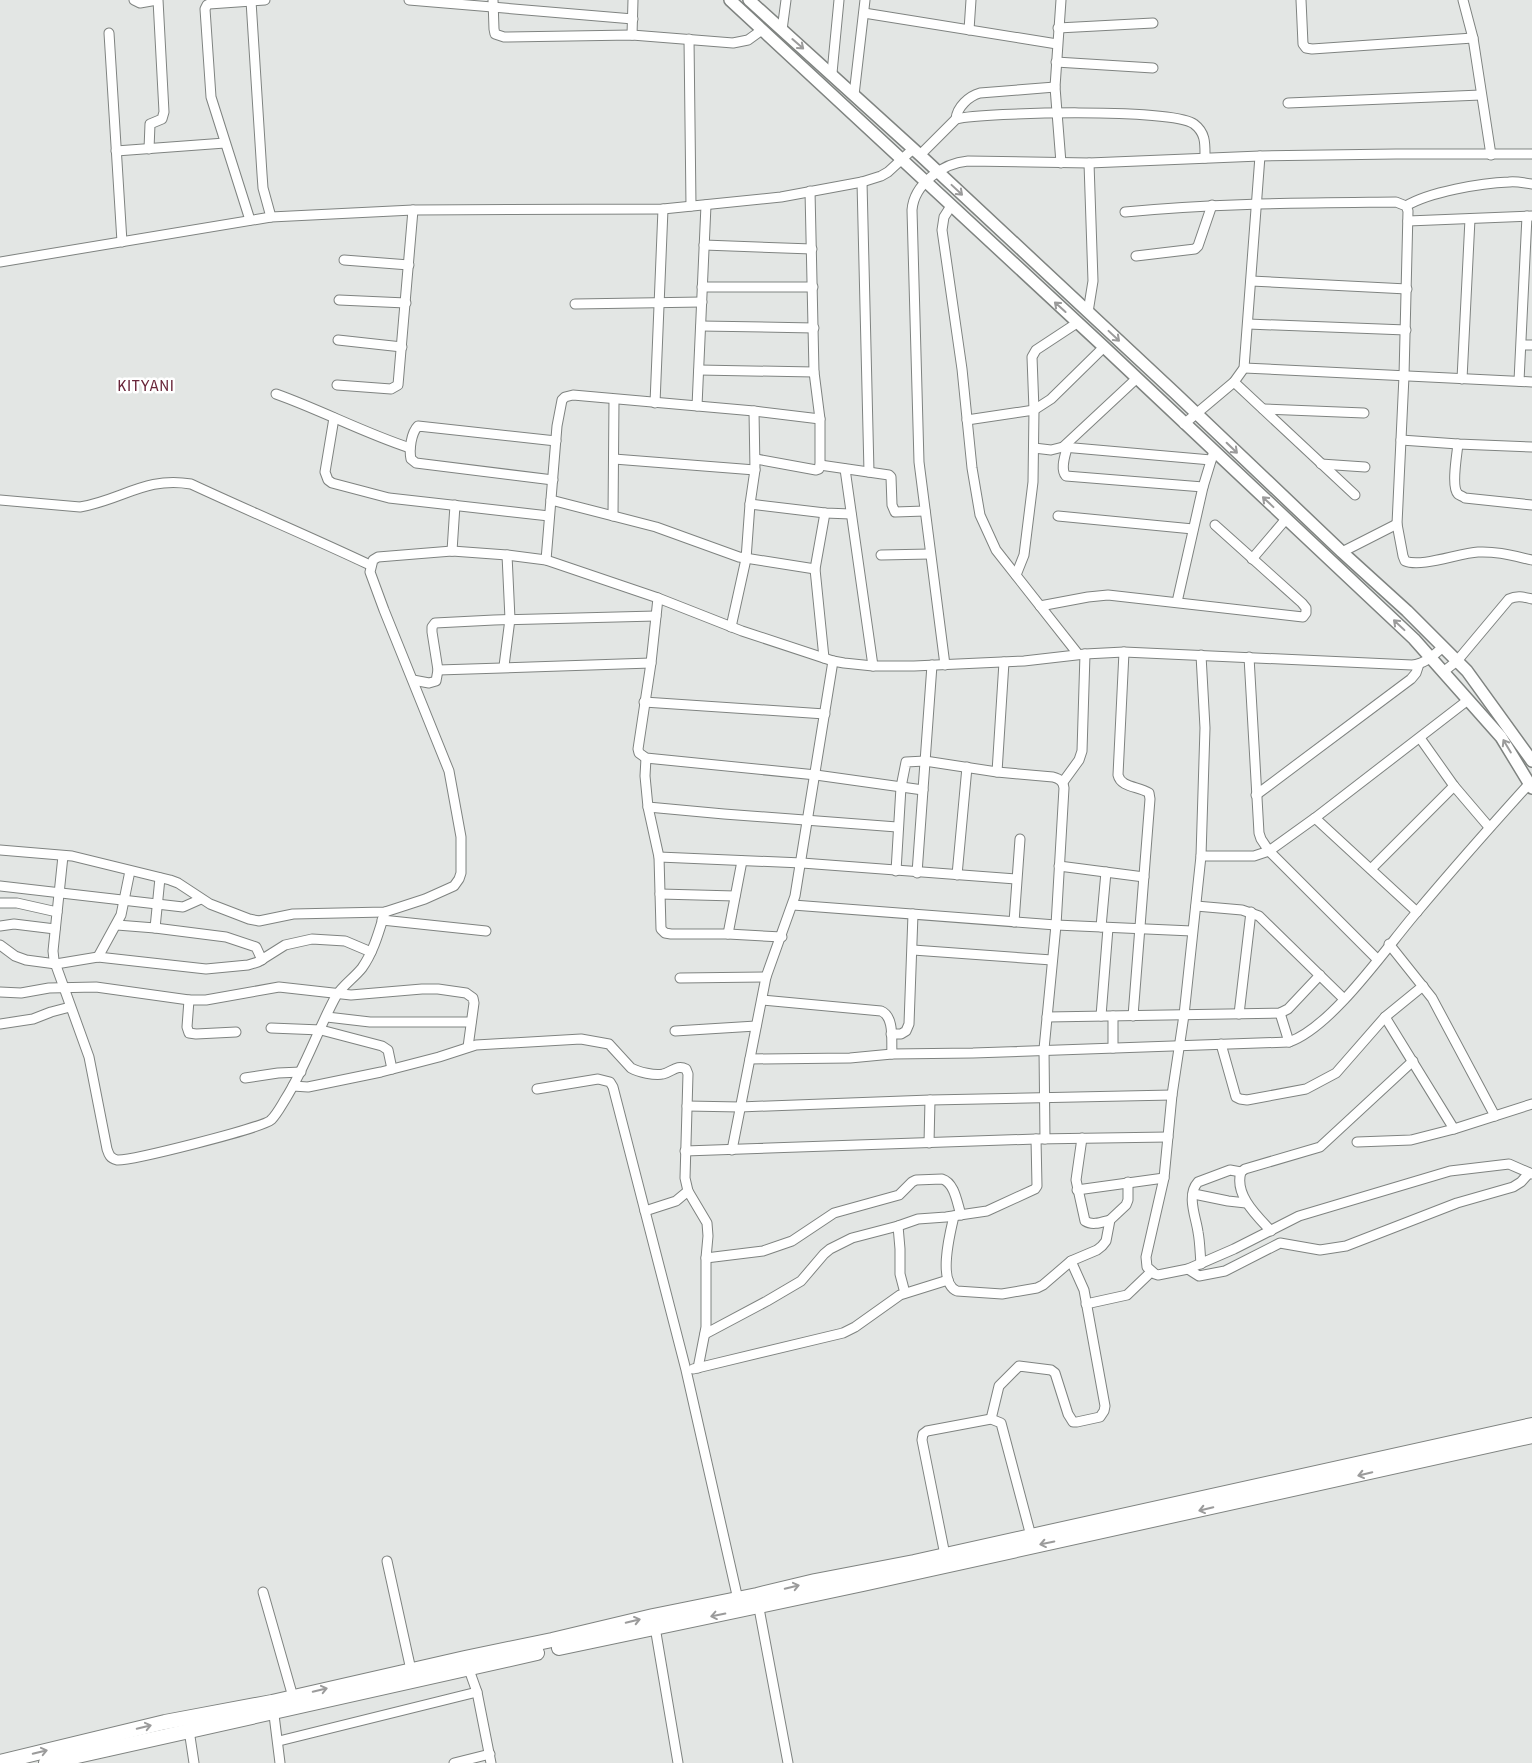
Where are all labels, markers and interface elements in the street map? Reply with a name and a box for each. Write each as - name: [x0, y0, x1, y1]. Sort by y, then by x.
- one-way arrow: [792, 39, 805, 50]
- one-way arrow: [950, 184, 963, 196]
- one-way arrow: [1053, 301, 1066, 313]
- one-way arrow: [1108, 330, 1120, 342]
- district label: KITYANI: [117, 374, 175, 396]
- one-way arrow: [1226, 442, 1239, 454]
- one-way arrow: [1261, 496, 1274, 508]
- one-way arrow: [1393, 619, 1405, 631]
- one-way arrow: [1501, 740, 1511, 754]
- one-way arrow: [1357, 1470, 1373, 1479]
- one-way arrow: [1199, 1505, 1215, 1514]
- one-way arrow: [1040, 1539, 1056, 1548]
- one-way arrow: [783, 1581, 799, 1591]
- one-way arrow: [710, 1610, 726, 1620]
- one-way arrow: [625, 1616, 641, 1625]
- one-way arrow: [312, 1685, 328, 1694]
- one-way arrow: [136, 1721, 152, 1731]
- one-way arrow: [32, 1747, 48, 1756]

